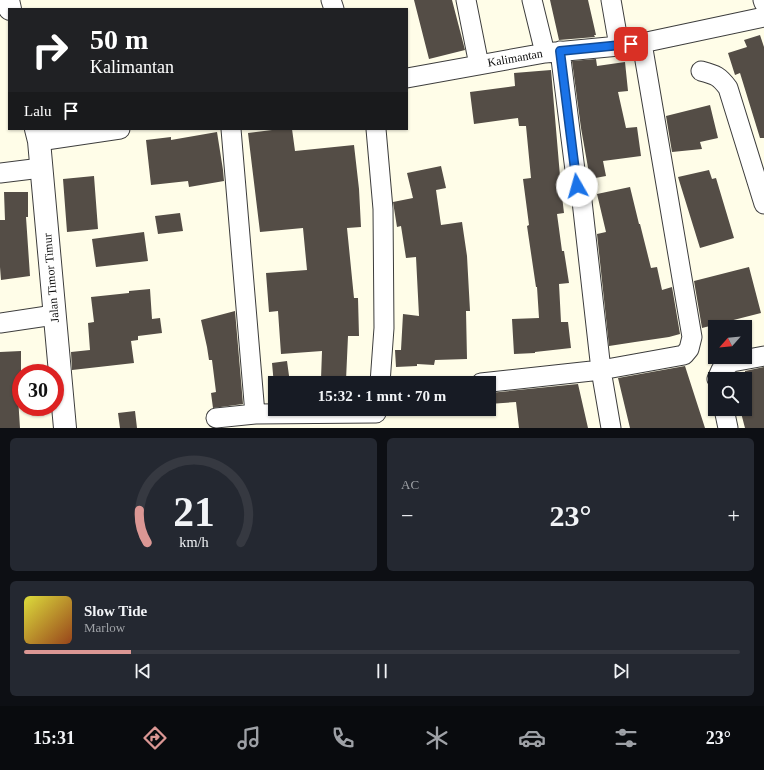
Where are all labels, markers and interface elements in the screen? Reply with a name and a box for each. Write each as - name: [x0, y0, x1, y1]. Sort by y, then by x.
- icon: right: [24, 24, 76, 76]
- text: 50 m: [90, 24, 148, 55]
- pin: [614, 27, 648, 61]
- icon: arrive: [620, 33, 642, 55]
- street label: Kalimantan: [486, 46, 544, 70]
- text: Kalimantan: [90, 57, 174, 77]
- icon: arrive: [60, 100, 82, 122]
- text: Lalu: [24, 103, 52, 119]
- position arrow: [556, 165, 598, 207]
- street label: Jalan Timor Timur: [40, 233, 62, 323]
- north arrow: [708, 320, 752, 364]
- map controls: [708, 320, 752, 416]
- speed limit sign: 30: [12, 364, 64, 416]
- button: search: [708, 372, 752, 416]
- text: 15:32 · 1 mnt · 70 m: [318, 388, 446, 404]
- text: AC: [401, 477, 419, 492]
- text: 21: [173, 488, 214, 534]
- text: 23°: [550, 499, 592, 532]
- text: −: [401, 503, 413, 528]
- text: +: [728, 503, 740, 528]
- text: km/h: [179, 533, 208, 549]
- text: Slow Tide: [84, 603, 147, 619]
- text: Marlow: [84, 620, 125, 635]
- icon: previous: [132, 660, 154, 682]
- icon: pause: [371, 660, 393, 682]
- icon: next: [610, 660, 632, 682]
- icon: directions: [141, 724, 169, 752]
- icon: music: [235, 724, 263, 752]
- icon: phone: [329, 724, 357, 752]
- icon: climate: [423, 724, 451, 752]
- icon: car: [518, 724, 546, 752]
- icon: filters: [612, 724, 640, 752]
- text: 15:31: [33, 728, 75, 748]
- text: 23°: [706, 728, 731, 748]

